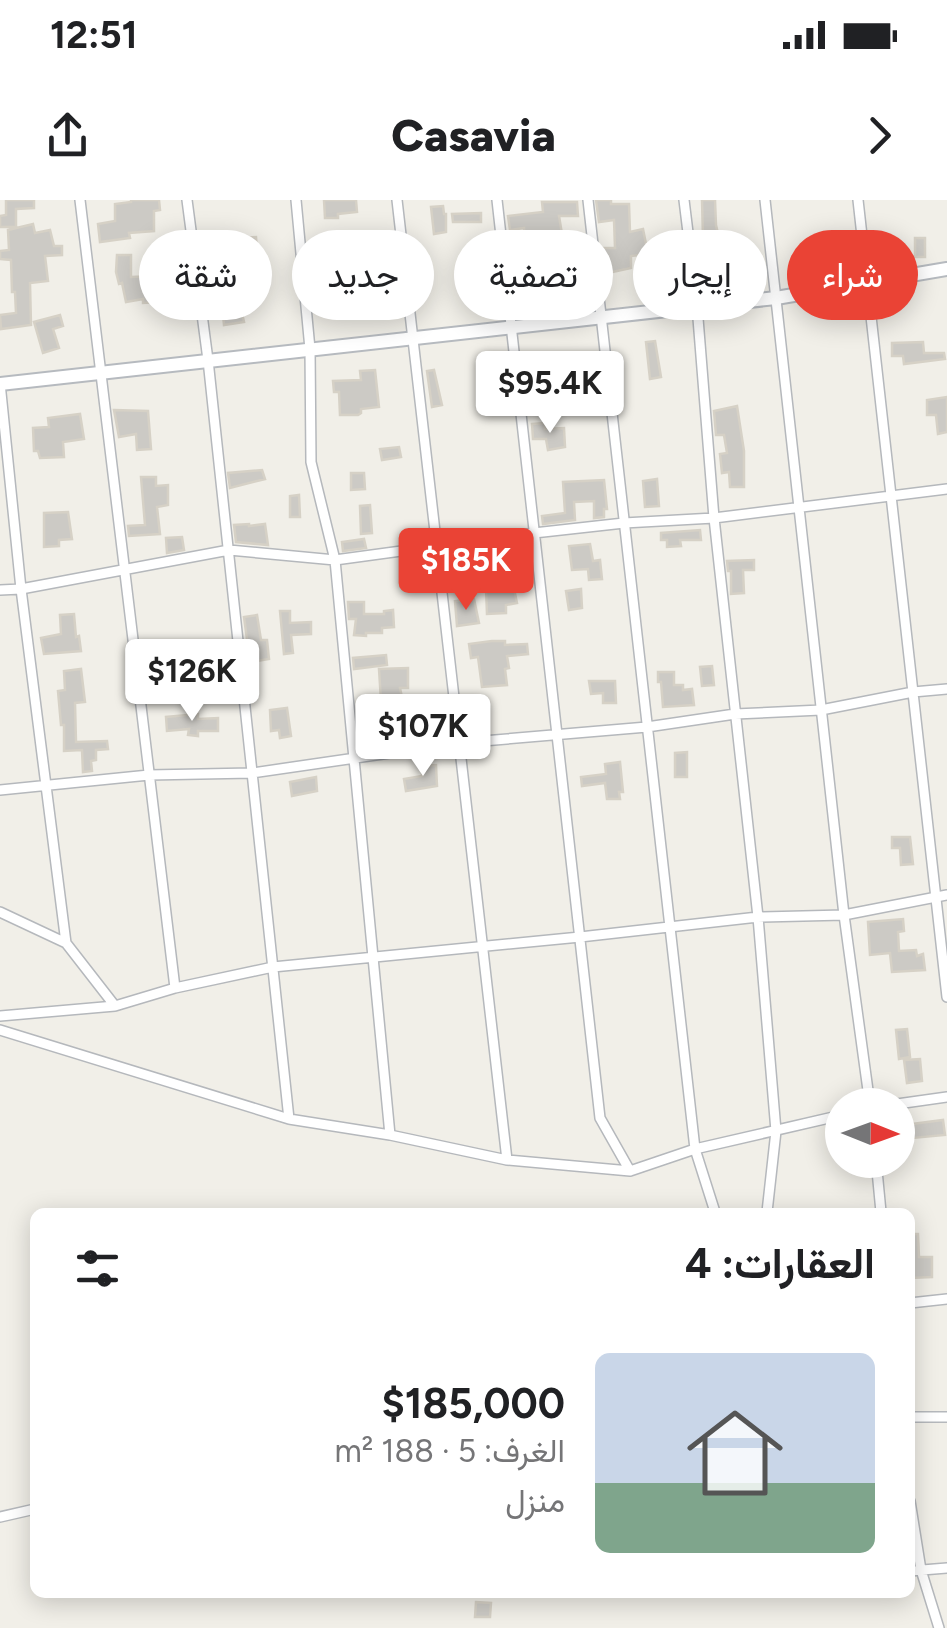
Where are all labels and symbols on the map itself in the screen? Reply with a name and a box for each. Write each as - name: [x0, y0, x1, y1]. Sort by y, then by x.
- pin: $95.4K: [469, 351, 631, 436]
- pin: $185K: [396, 528, 536, 613]
- pin: $126K: [122, 639, 262, 724]
- pin: $107K: [353, 694, 493, 779]
- north arrow: [825, 1088, 915, 1178]

